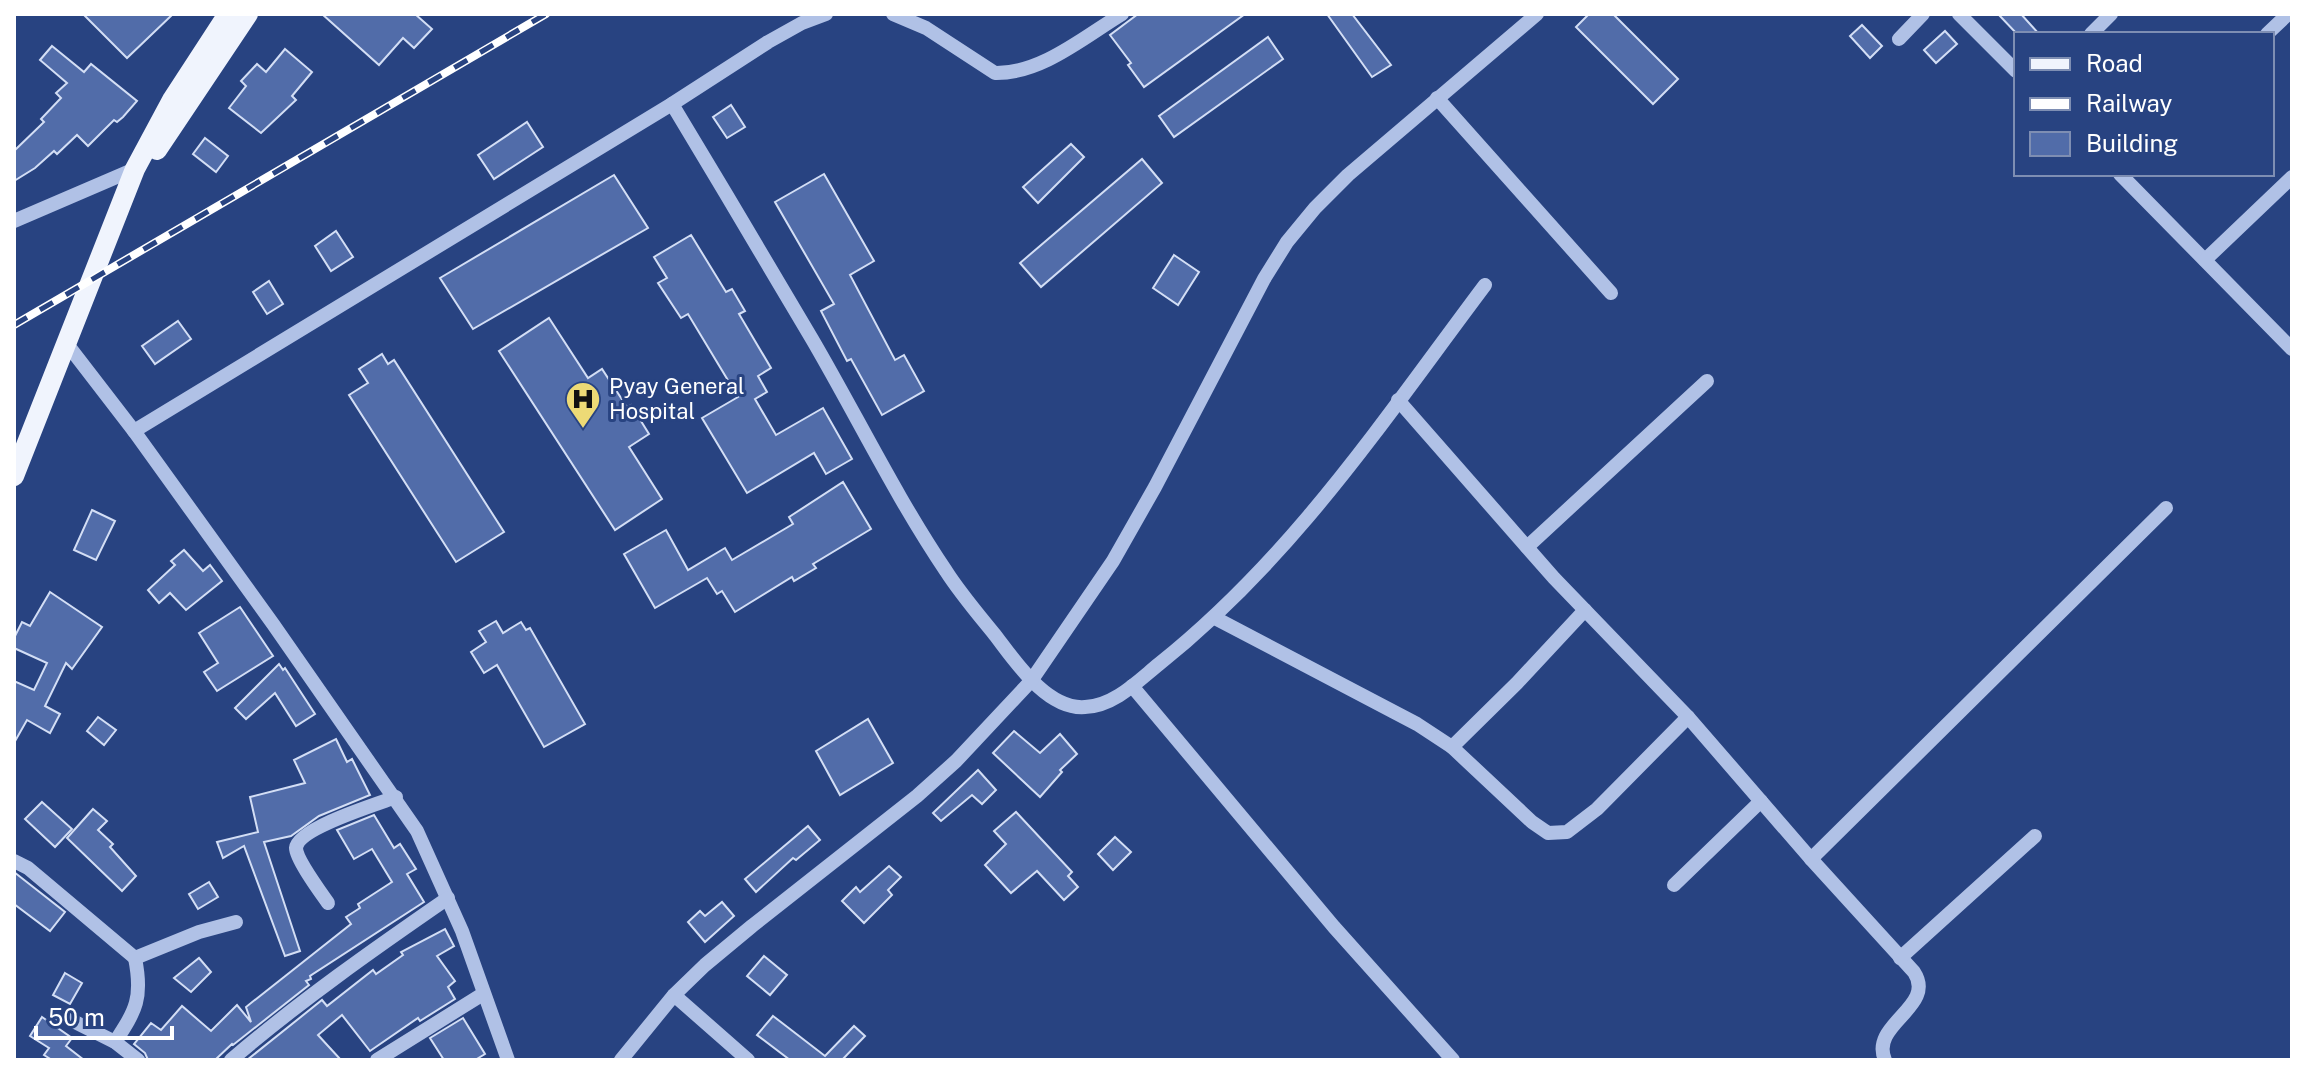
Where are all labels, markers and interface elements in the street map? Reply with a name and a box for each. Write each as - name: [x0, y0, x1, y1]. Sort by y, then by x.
- legend: [2014, 32, 2274, 176]
- text: Road: [2086, 49, 2143, 77]
- text: Railway: [2086, 89, 2172, 117]
- text: Building: [2086, 129, 2178, 157]
- place label: Pyay General Hospital: [609, 373, 745, 424]
- hospital icon: Pyay General Hospital: [564, 380, 602, 430]
- scale bar: [36, 990, 172, 1040]
- text: 50 m: [48, 1003, 105, 1031]

